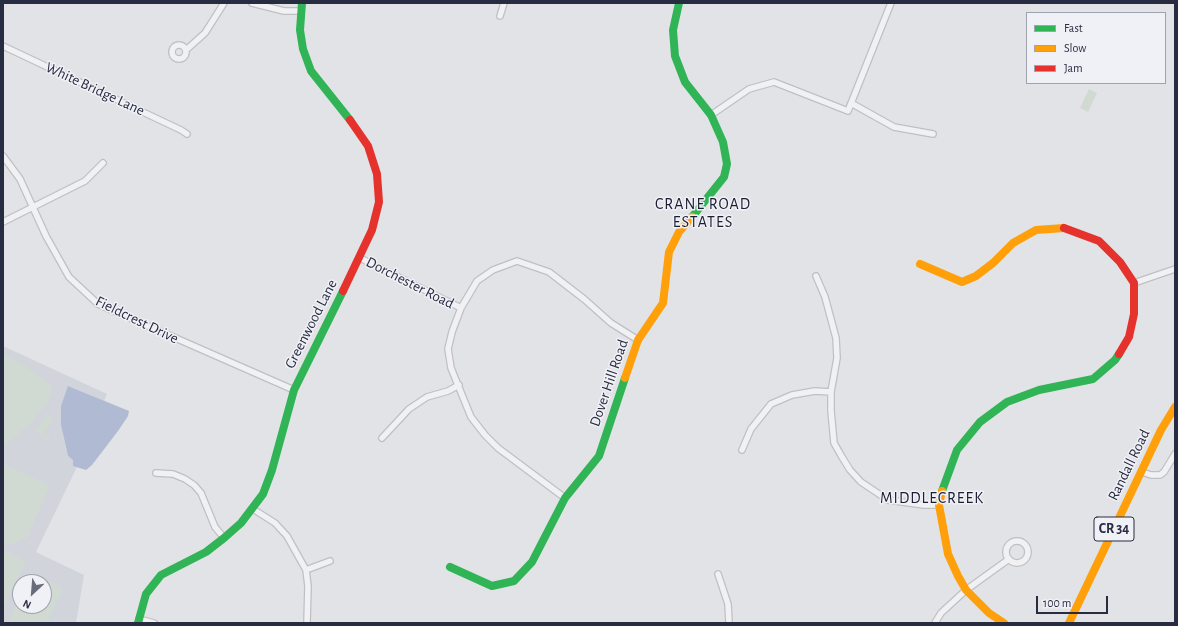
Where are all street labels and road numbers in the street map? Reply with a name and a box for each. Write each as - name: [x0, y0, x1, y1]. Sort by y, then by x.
- street label: White Bridge Lane: [43, 58, 147, 120]
- street label: Dorchester Road: [363, 253, 457, 313]
- street label: Greenwood Lane: [281, 277, 341, 371]
- street label: Fieldcrest Drive: [93, 292, 181, 348]
- street label: Dover Hill Road: [586, 337, 632, 429]
- street label: Randall Road: [1104, 426, 1154, 504]
- road number: CR 34: [1094, 517, 1134, 541]

